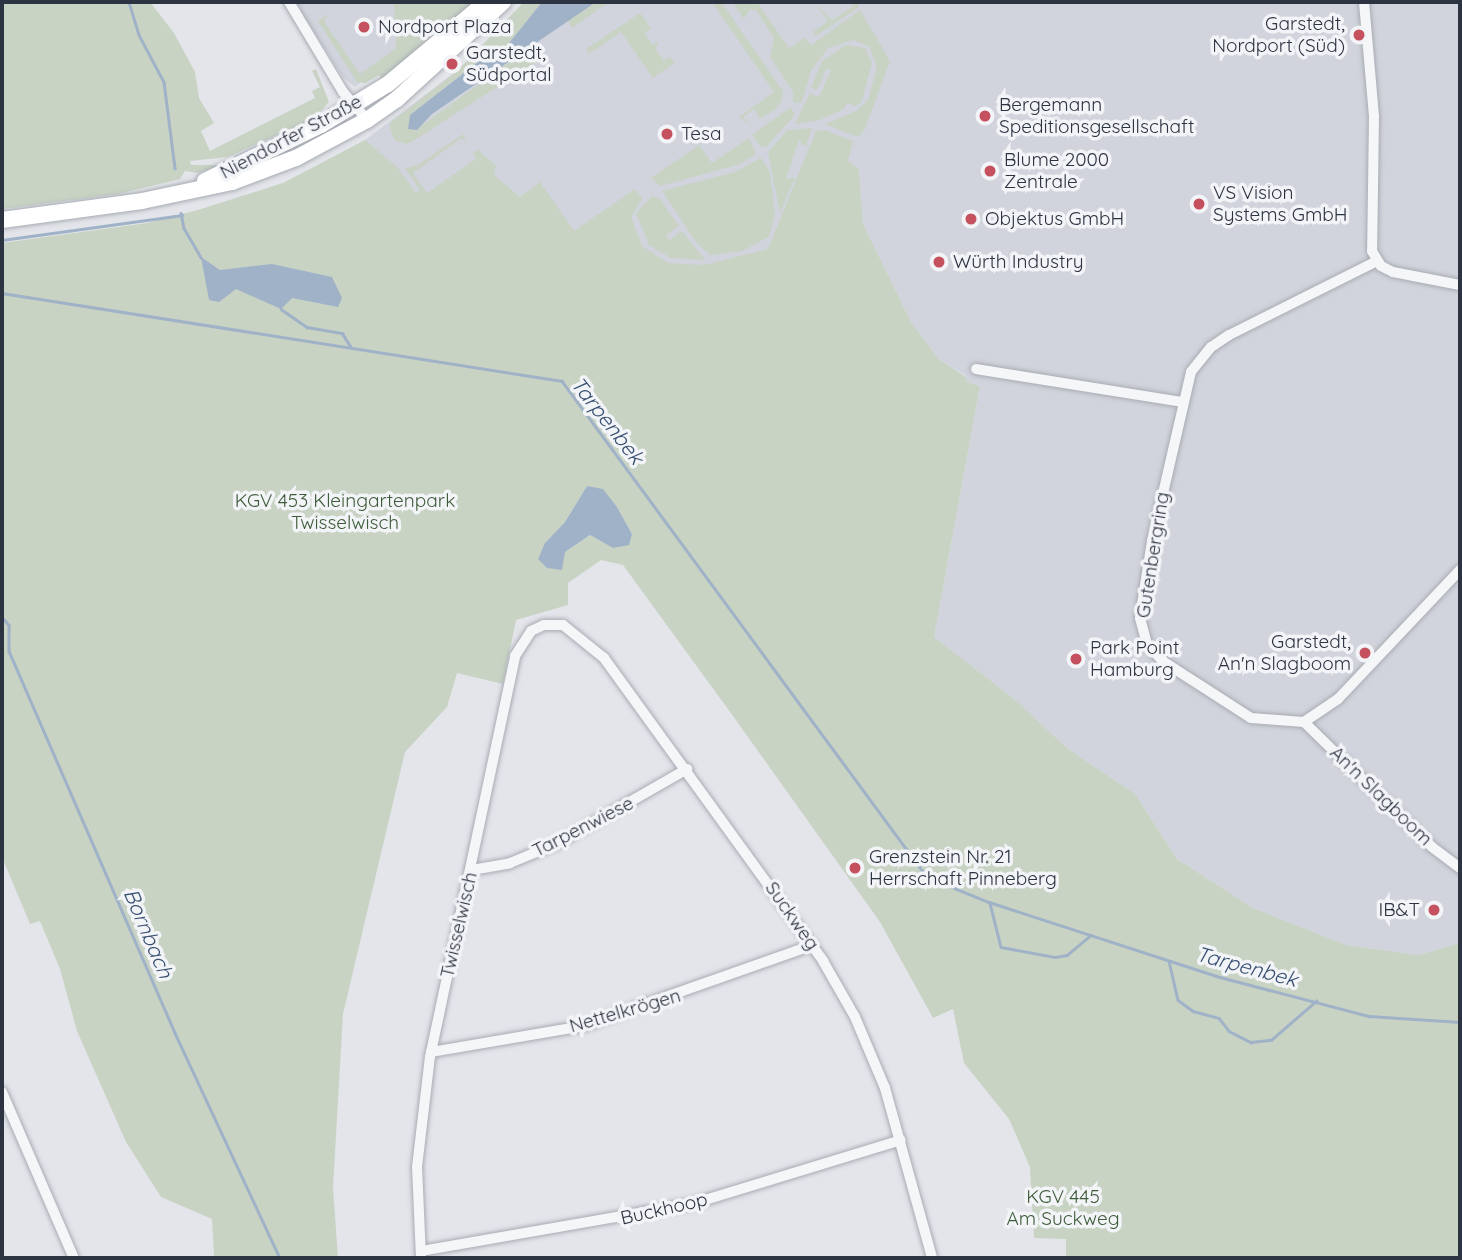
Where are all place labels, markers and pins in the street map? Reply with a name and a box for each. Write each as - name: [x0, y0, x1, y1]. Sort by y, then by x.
- place label: Garstedt, Nordport (Süd): [1212, 13, 1345, 57]
- place label: Nordport Plaza: [378, 16, 511, 38]
- marker: Nordport Plaza: [356, 19, 372, 35]
- marker: Garstedt, Nordport (Süd): [1351, 27, 1367, 43]
- place label: Garstedt, Südportal: [466, 42, 552, 86]
- marker: Garstedt, Südportal: [444, 56, 460, 72]
- place label: Bergemann Speditionsgesellschaft: [999, 94, 1194, 138]
- marker: Bergemann Speditionsgesellschaft: [977, 108, 993, 124]
- place label: Tesa: [681, 123, 722, 145]
- marker: Tesa: [659, 126, 675, 142]
- place label: Blume 2000 Zentrale: [1004, 149, 1109, 193]
- marker: Blume 2000 Zentrale: [982, 163, 998, 179]
- place label: VS Vision Systems GmbH: [1213, 182, 1347, 226]
- marker: VS Vision Systems GmbH: [1191, 196, 1207, 212]
- place label: Objektus GmbH: [985, 208, 1124, 230]
- marker: Objektus GmbH: [963, 211, 979, 227]
- place label: Würth Industry: [953, 251, 1084, 273]
- marker: Würth Industry: [931, 254, 947, 270]
- place label: Garstedt, An'n Slagboom: [1218, 631, 1351, 675]
- place label: Park Point Hamburg: [1090, 637, 1180, 681]
- marker: Garstedt, An'n Slagboom: [1357, 645, 1373, 661]
- marker: Park Point Hamburg: [1068, 651, 1084, 667]
- place label: Grenzstein Nr. 21 Herrschaft Pinneberg: [869, 846, 1057, 890]
- marker: Grenzstein Nr. 21 Herrschaft Pinneberg: [847, 860, 863, 876]
- place label: IB&T: [1379, 899, 1420, 921]
- marker: IB&T: [1426, 902, 1442, 918]

